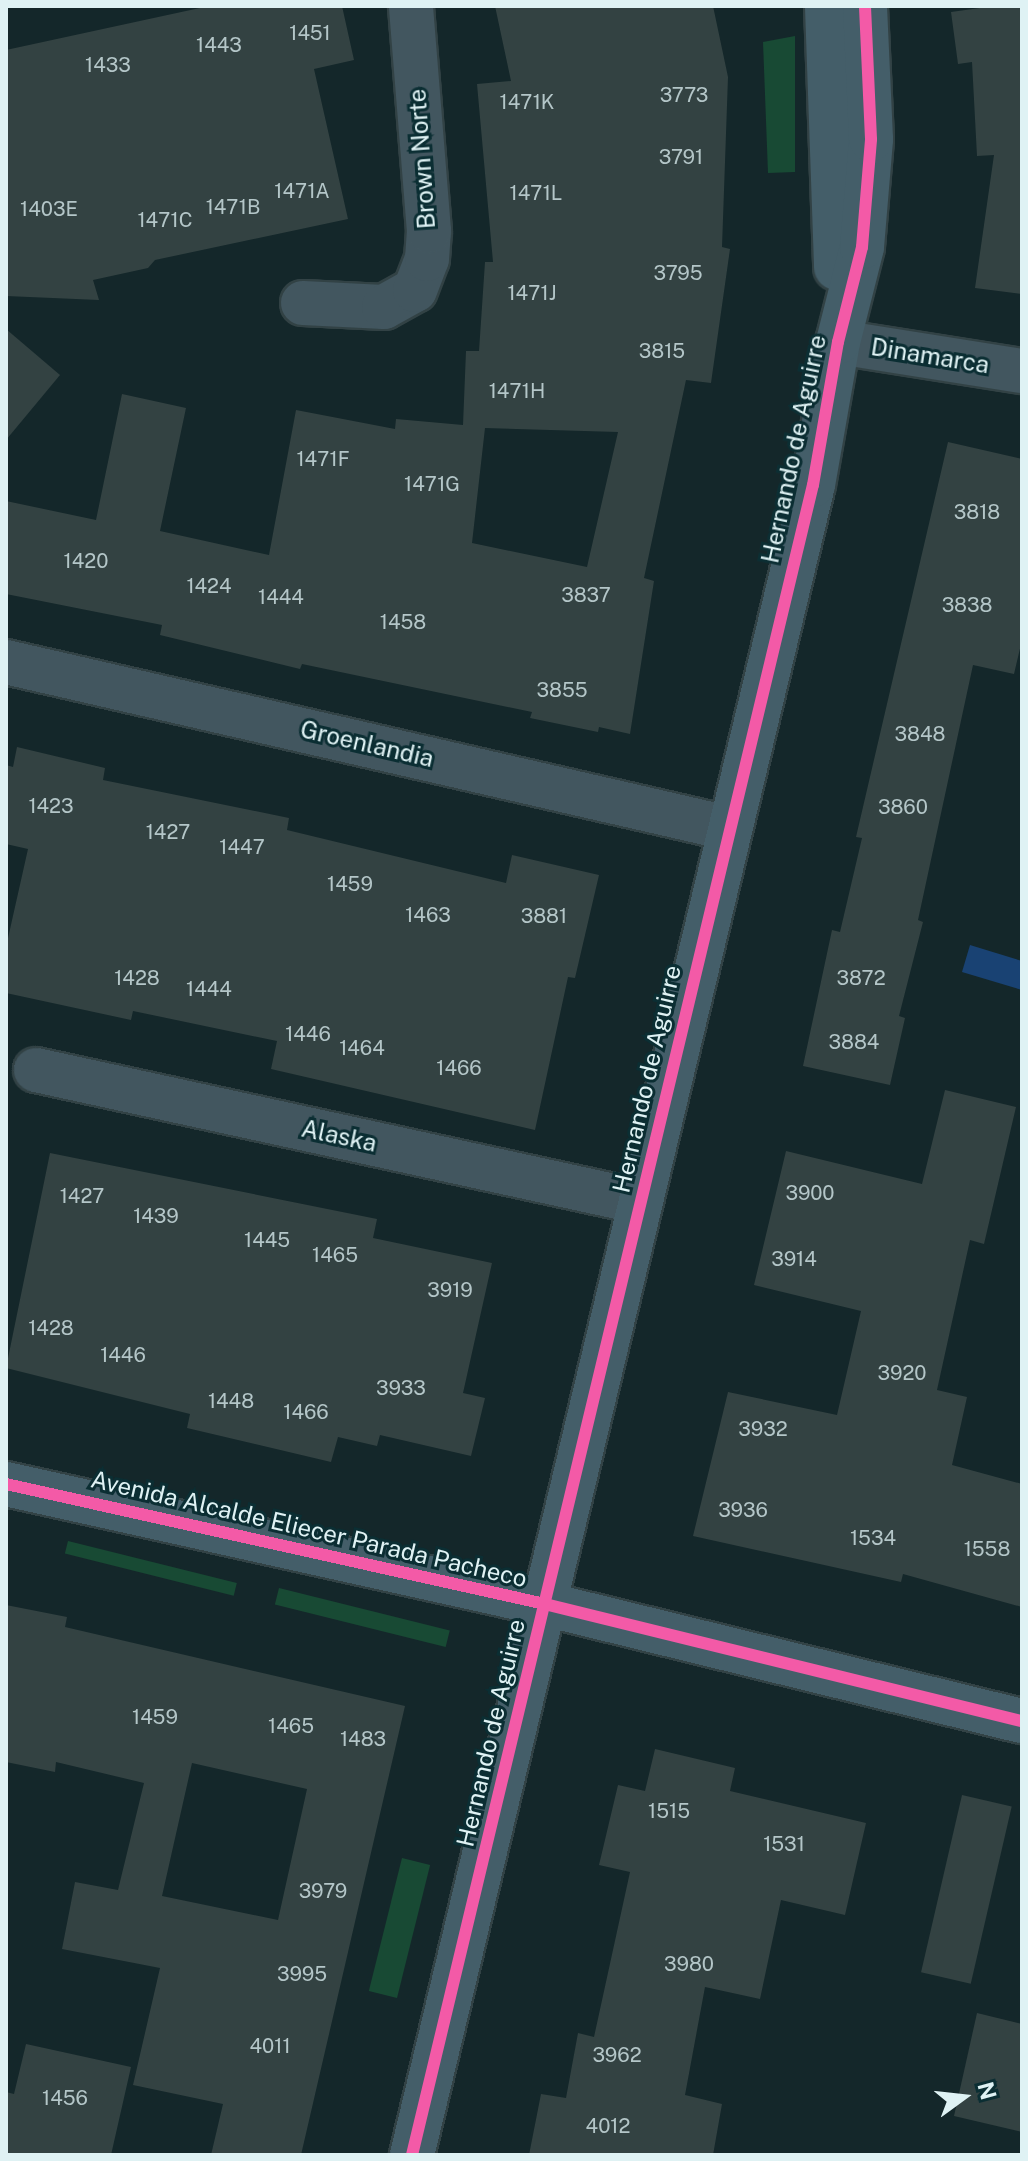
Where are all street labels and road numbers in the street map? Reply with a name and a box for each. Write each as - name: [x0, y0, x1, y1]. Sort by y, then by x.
- street label: Brown Norte: [403, 88, 441, 230]
- street label: Hernando de Aguirre: [756, 332, 832, 566]
- street label: Dinamarca: [869, 332, 991, 380]
- street label: Groenlandia: [298, 715, 436, 773]
- street label: Hernando de Aguirre: [607, 962, 687, 1196]
- street label: Alaska: [299, 1114, 379, 1158]
- street label: Avenida Alcalde Eliecer Parada Pacheco: [88, 1465, 530, 1593]
- street label: Hernando de Aguirre: [451, 1616, 531, 1850]

